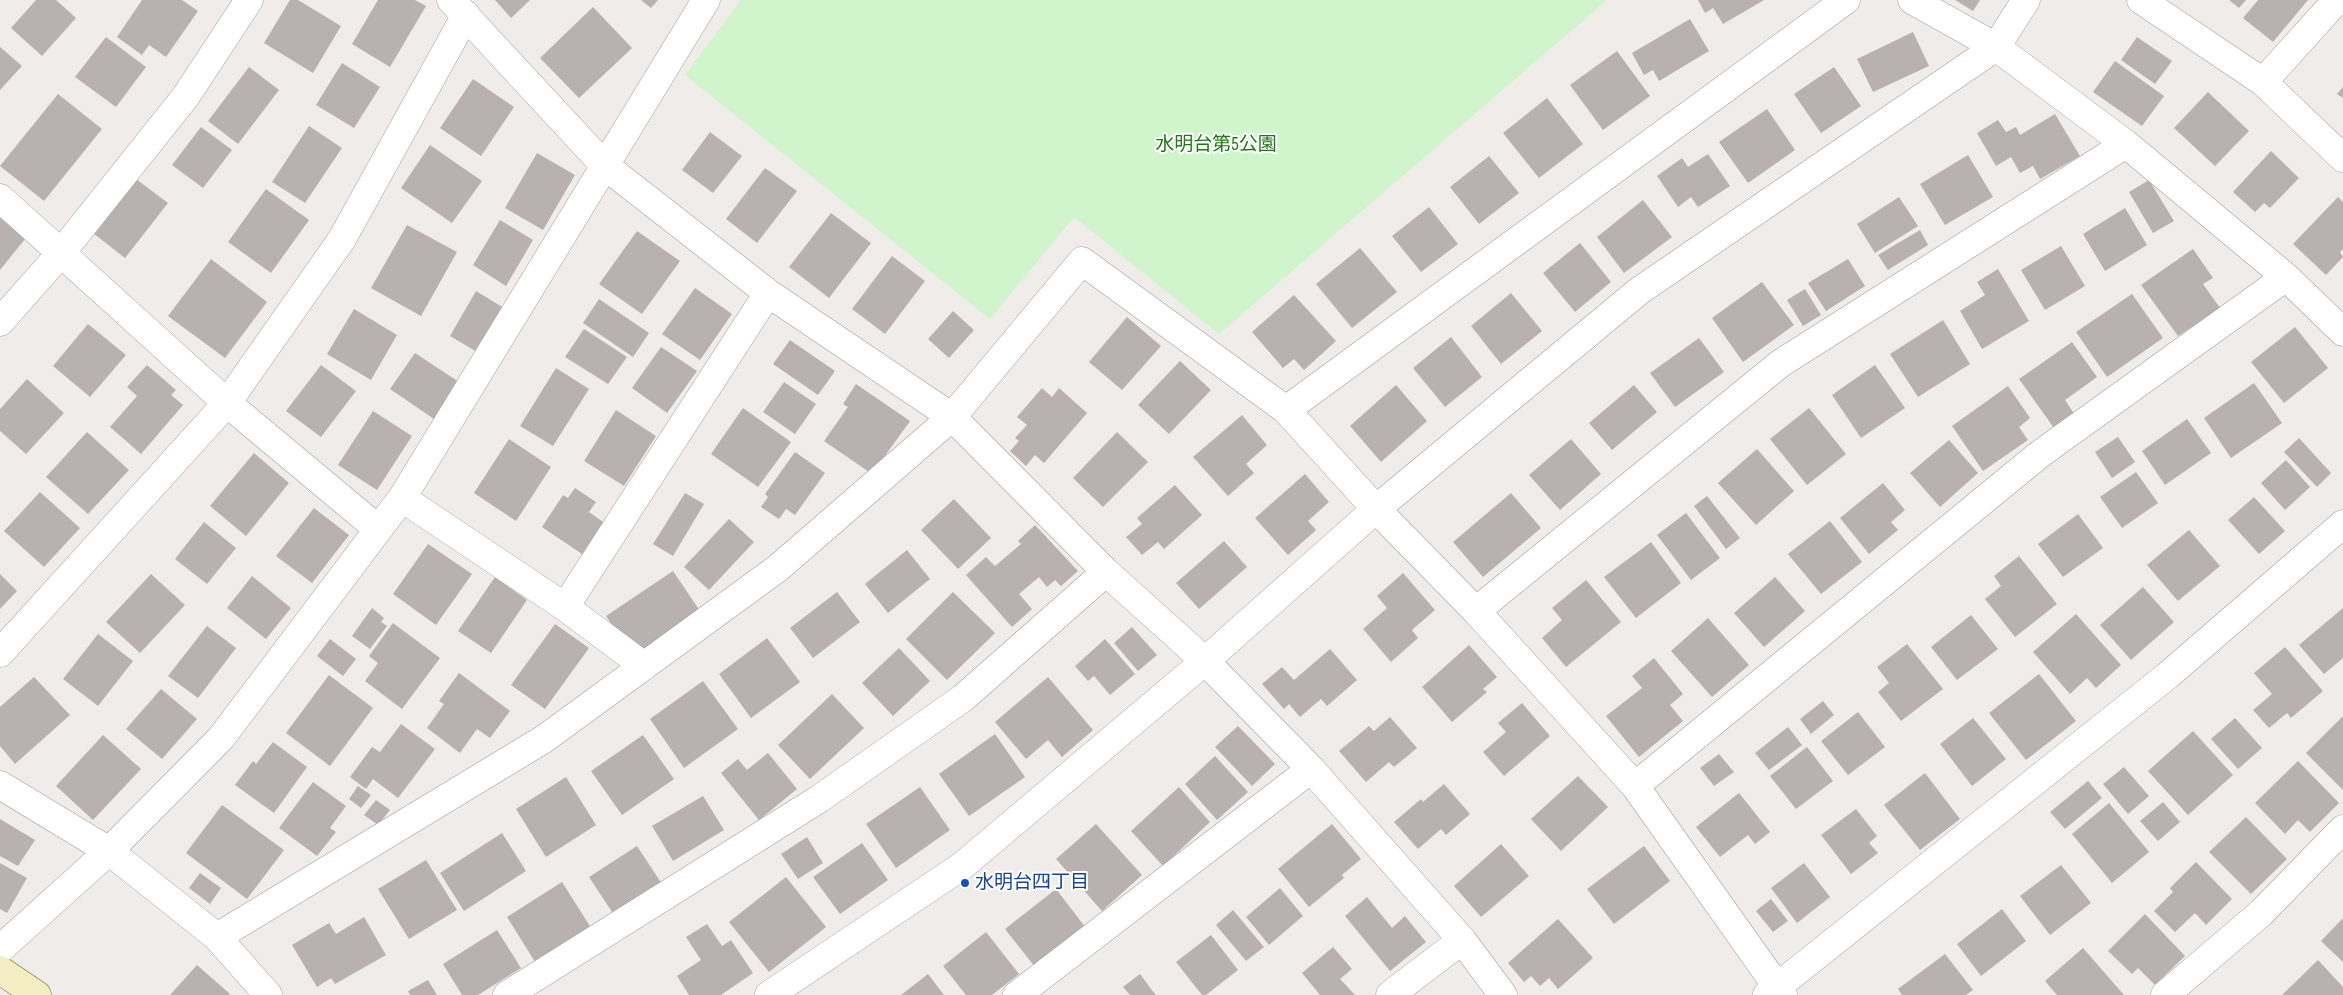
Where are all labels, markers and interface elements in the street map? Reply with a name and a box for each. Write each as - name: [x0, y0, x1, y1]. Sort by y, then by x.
- park label: 水明台第5公園: [1155, 134, 1277, 156]
- place label: 水明台四丁目: [975, 872, 1089, 894]
- marker: 水明台四丁目: [959, 877, 971, 889]

